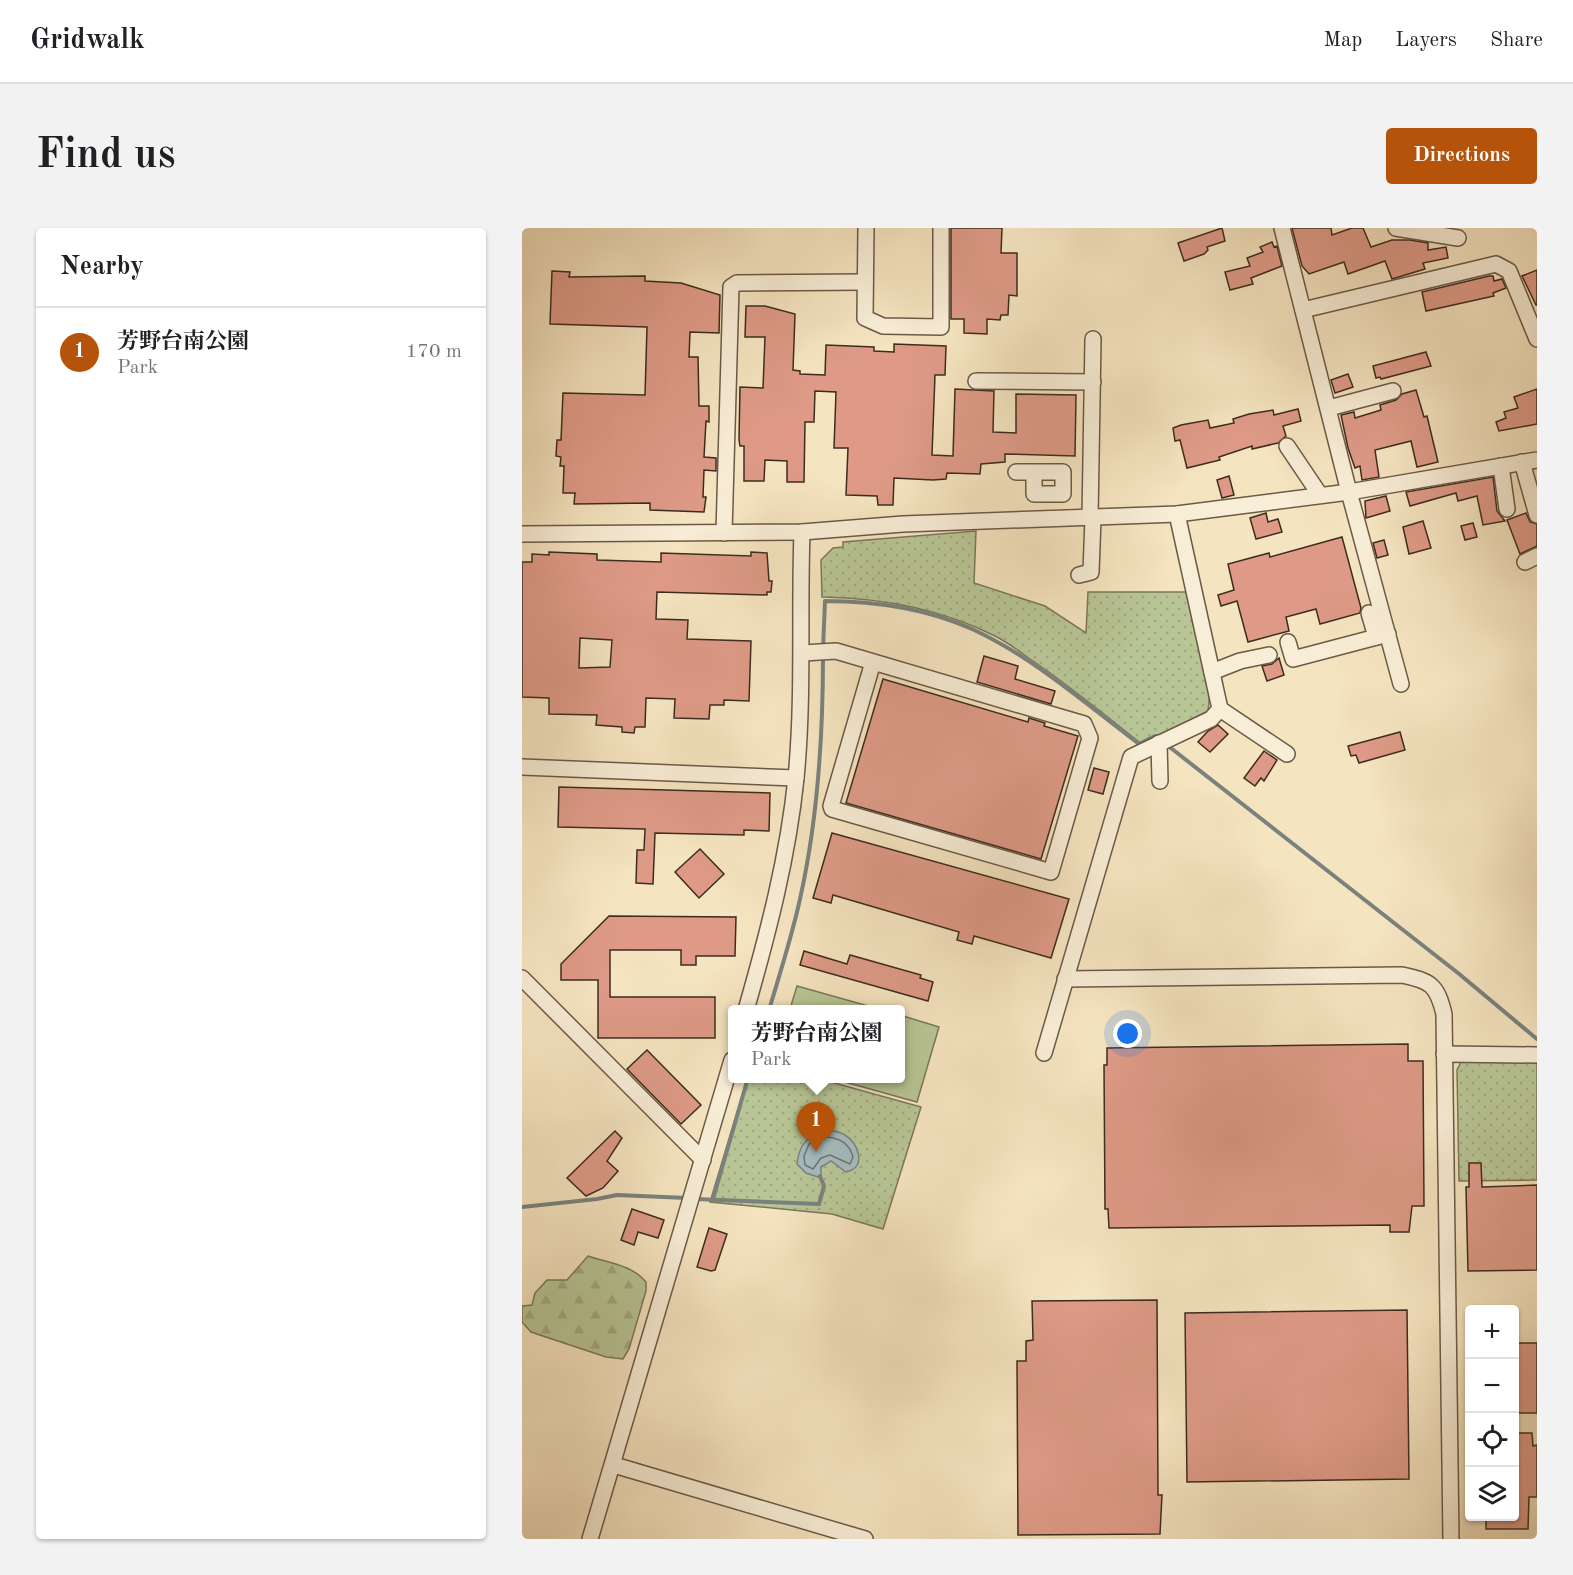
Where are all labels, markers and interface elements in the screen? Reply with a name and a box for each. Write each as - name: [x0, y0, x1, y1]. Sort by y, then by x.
- text: Gridwalk: [30, 27, 145, 55]
- text: Map: [1323, 30, 1362, 51]
- text: Layers: [1395, 30, 1457, 51]
- text: Share: [1490, 30, 1543, 51]
- button: Directions: [1386, 128, 1537, 184]
- text: Find us: [36, 135, 175, 177]
- text: Nearby: [60, 254, 144, 280]
- text: 芳野台南公園: [117, 331, 249, 353]
- text: 1: [74, 342, 85, 362]
- text: 170 m: [406, 342, 462, 362]
- text: Park: [117, 358, 158, 378]
- popup: [728, 1005, 905, 1083]
- your location: [1113, 1019, 1142, 1048]
- text: 芳野台南公園: [750, 1023, 883, 1045]
- text: Park: [750, 1050, 792, 1070]
- pin: 1: [796, 1102, 836, 1152]
- map controls: [1465, 1305, 1519, 1521]
- button: +: [1465, 1305, 1519, 1359]
- button: −: [1465, 1359, 1519, 1413]
- button: locate: [1465, 1413, 1519, 1467]
- button: layers: [1465, 1467, 1519, 1521]

